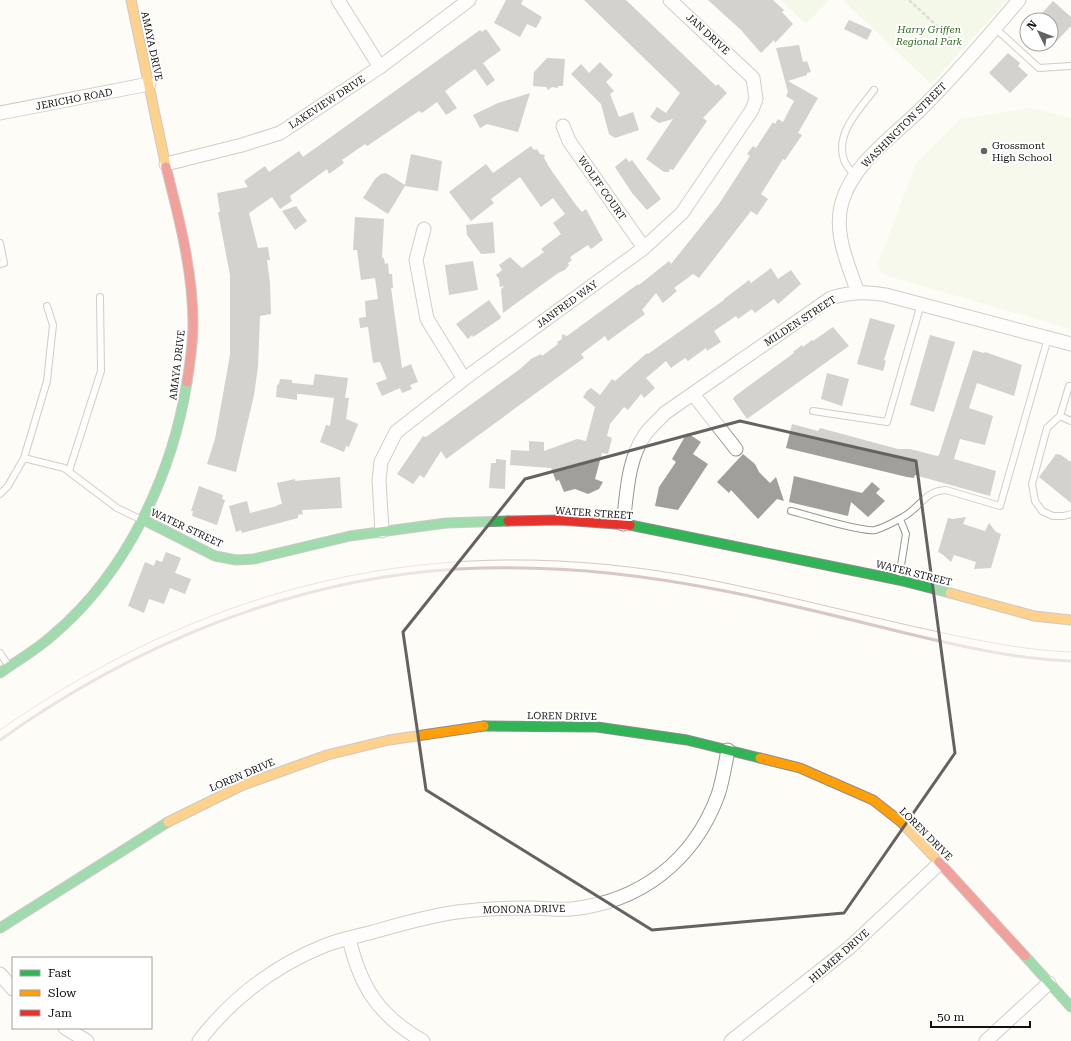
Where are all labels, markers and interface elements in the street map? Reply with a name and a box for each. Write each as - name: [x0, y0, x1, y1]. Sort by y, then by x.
- street label: AMAYA DRIVE: [139, 10, 165, 82]
- street label: JAN DRIVE: [684, 11, 732, 57]
- north arrow: [1019, 12, 1059, 52]
- text: N: [1024, 18, 1040, 33]
- park label: Harry Griffen Regional Park: [895, 24, 963, 47]
- street label: LAKEVIEW DRIVE: [287, 73, 367, 131]
- street label: WASHINGTON STREET: [859, 80, 949, 170]
- street label: JERICHO ROAD: [35, 86, 114, 112]
- place label: Grossmont High School: [992, 140, 1052, 163]
- marker: Grossmont High School: [979, 146, 989, 156]
- street label: WOLFF COURT: [576, 154, 628, 222]
- street label: JANFRED WAY: [534, 278, 600, 330]
- street label: MILDEN STREET: [762, 294, 838, 348]
- street label: AMAYA DRIVE: [167, 329, 187, 401]
- street label: WATER STREET: [555, 505, 634, 521]
- street label: WATER STREET: [149, 507, 225, 550]
- street label: WATER STREET: [875, 558, 954, 588]
- street label: LOREN DRIVE: [527, 710, 597, 722]
- street label: LOREN DRIVE: [208, 756, 276, 794]
- street label: LOREN DRIVE: [897, 805, 955, 863]
- street label: MONONA DRIVE: [483, 903, 565, 915]
- street label: HILMER DRIVE: [807, 927, 871, 985]
- legend: [12, 957, 152, 1029]
- text: Fast: [48, 966, 72, 980]
- text: Slow: [48, 986, 76, 1000]
- scale bar: [931, 1003, 1030, 1029]
- text: Jam: [48, 1006, 72, 1020]
- text: 50 m: [937, 1010, 964, 1024]

